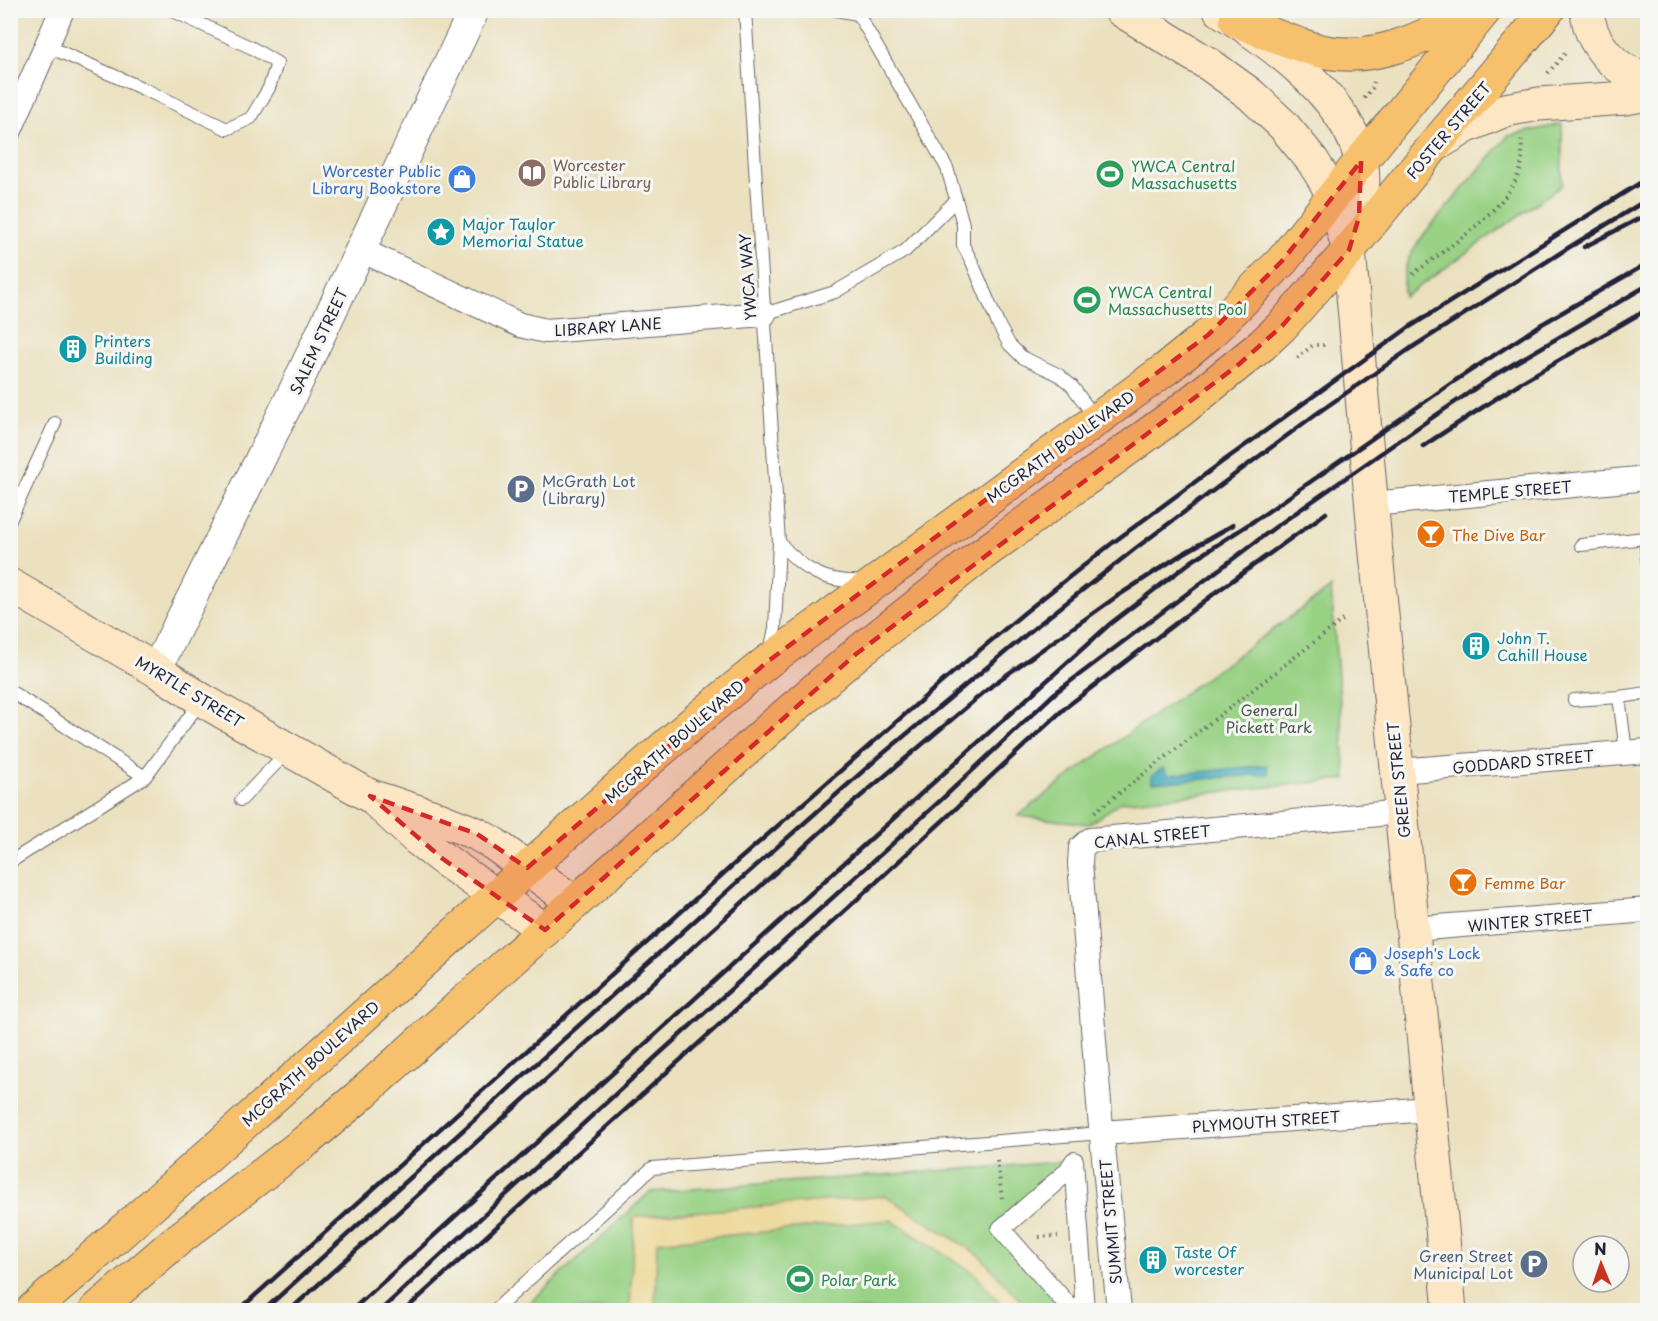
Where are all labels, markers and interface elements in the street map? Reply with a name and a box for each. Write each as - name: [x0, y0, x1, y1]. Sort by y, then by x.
- street label: FOSTER STREET: [1400, 76, 1496, 184]
- place label: Worcester Public Library: [553, 153, 651, 193]
- place label: YWCA Central Massachusetts: [1131, 154, 1237, 194]
- library icon: Worcester Public Library: [516, 157, 548, 189]
- sports icon: YWCA Central Massachusetts: [1094, 158, 1126, 190]
- place label: Worcester Public Library Bookstore: [312, 159, 441, 199]
- shop icon: Worcester Public Library Bookstore: [446, 163, 478, 195]
- place label: Major Taylor Memorial Statue: [462, 212, 584, 252]
- place icon: Major Taylor Memorial Statue: [425, 216, 457, 248]
- street label: YWCA WAY: [732, 232, 762, 321]
- place label: YWCA Central Massachusetts Pool: [1108, 280, 1247, 320]
- street label: SALEM STREET: [283, 283, 353, 398]
- sports icon: YWCA Central Massachusetts Pool: [1071, 284, 1103, 316]
- street label: LIBRARY LANE: [554, 311, 662, 341]
- place label: Printers Building: [94, 329, 153, 369]
- building icon: Printers Building: [57, 333, 89, 365]
- street label: MCGRATH BOULEVARD: [981, 384, 1139, 508]
- place label: McGrath Lot (Library): [542, 469, 635, 509]
- parking icon: McGrath Lot (Library): [505, 473, 537, 505]
- street label: TEMPLE STREET: [1447, 474, 1573, 508]
- bar icon: The Dive Bar: [1415, 518, 1447, 550]
- place label: The Dive Bar: [1452, 523, 1545, 546]
- place label: John T. Cahill House: [1497, 626, 1588, 666]
- building icon: John T. Cahill House: [1460, 630, 1492, 662]
- street label: MYRTLE STREET: [131, 649, 249, 733]
- street label: MCGRATH BOULEVARD: [599, 674, 749, 808]
- park label: General Pickett Park: [1226, 698, 1312, 738]
- street label: GREEN STREET: [1380, 720, 1416, 839]
- street label: GODDARD STREET: [1451, 743, 1595, 779]
- street label: CANAL STREET: [1093, 818, 1212, 854]
- bar icon: Femme Bar: [1447, 866, 1479, 898]
- place label: Femme Bar: [1484, 871, 1566, 894]
- street label: WINTER STREET: [1467, 903, 1594, 937]
- place label: Joseph's Lock & Safe co: [1384, 941, 1481, 981]
- shop icon: Joseph's Lock & Safe co: [1347, 945, 1379, 977]
- street label: MCGRATH BOULEVARD: [236, 995, 384, 1131]
- street label: PLYMOUTH STREET: [1191, 1104, 1342, 1138]
- street label: SUMMIT STREET: [1093, 1158, 1127, 1286]
- north arrow: [1571, 1234, 1631, 1294]
- text: N: [1594, 1236, 1607, 1260]
- place label: Taste Of worcester: [1174, 1240, 1244, 1280]
- building icon: Taste Of worcester: [1137, 1244, 1169, 1276]
- place label: Green Street Municipal Lot: [1413, 1244, 1513, 1284]
- parking icon: Green Street Municipal Lot: [1518, 1248, 1550, 1280]
- sports icon: Polar Park: [784, 1263, 816, 1295]
- place label: Polar Park: [821, 1268, 897, 1291]

